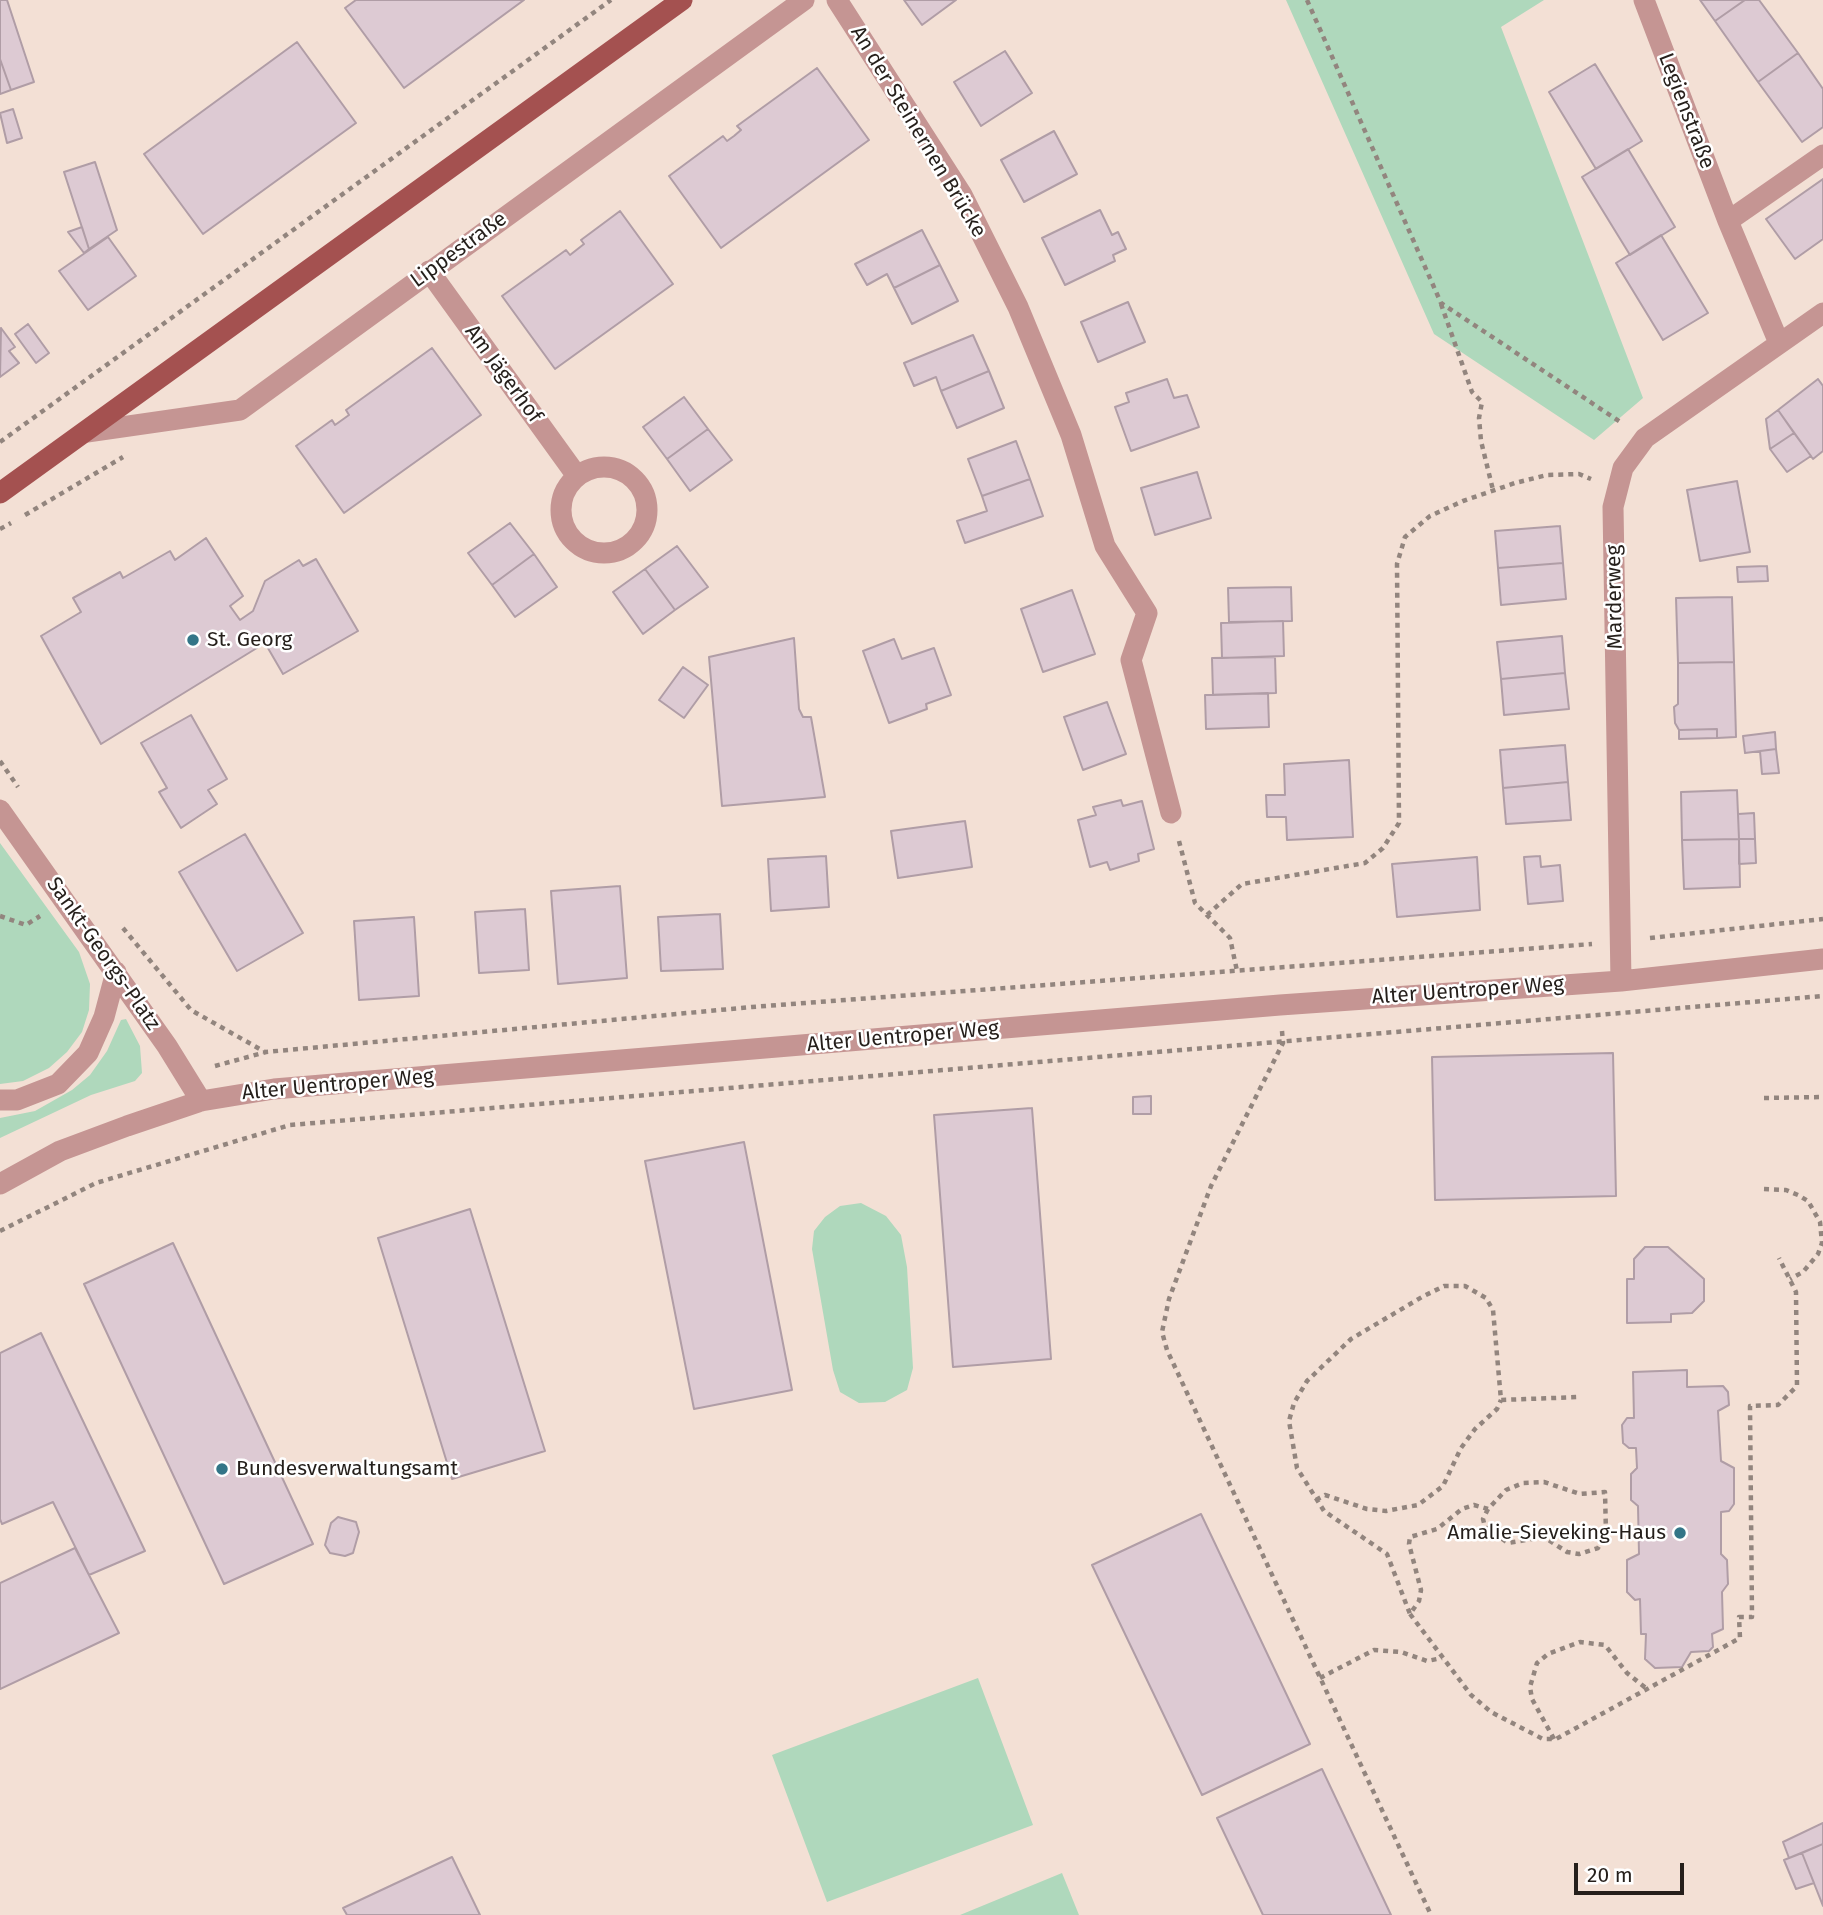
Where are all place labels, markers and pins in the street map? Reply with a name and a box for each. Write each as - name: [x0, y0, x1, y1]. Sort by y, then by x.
- place label: St. Georg: [207, 627, 292, 653]
- marker: St. Georg: [185, 632, 201, 648]
- place label: Bundesverwaltungsamt: [236, 1456, 458, 1482]
- marker: Bundesverwaltungsamt: [214, 1461, 230, 1477]
- place label: Amalie-Sieveking-Haus: [1447, 1520, 1666, 1546]
- marker: Amalie-Sieveking-Haus: [1672, 1525, 1688, 1541]

